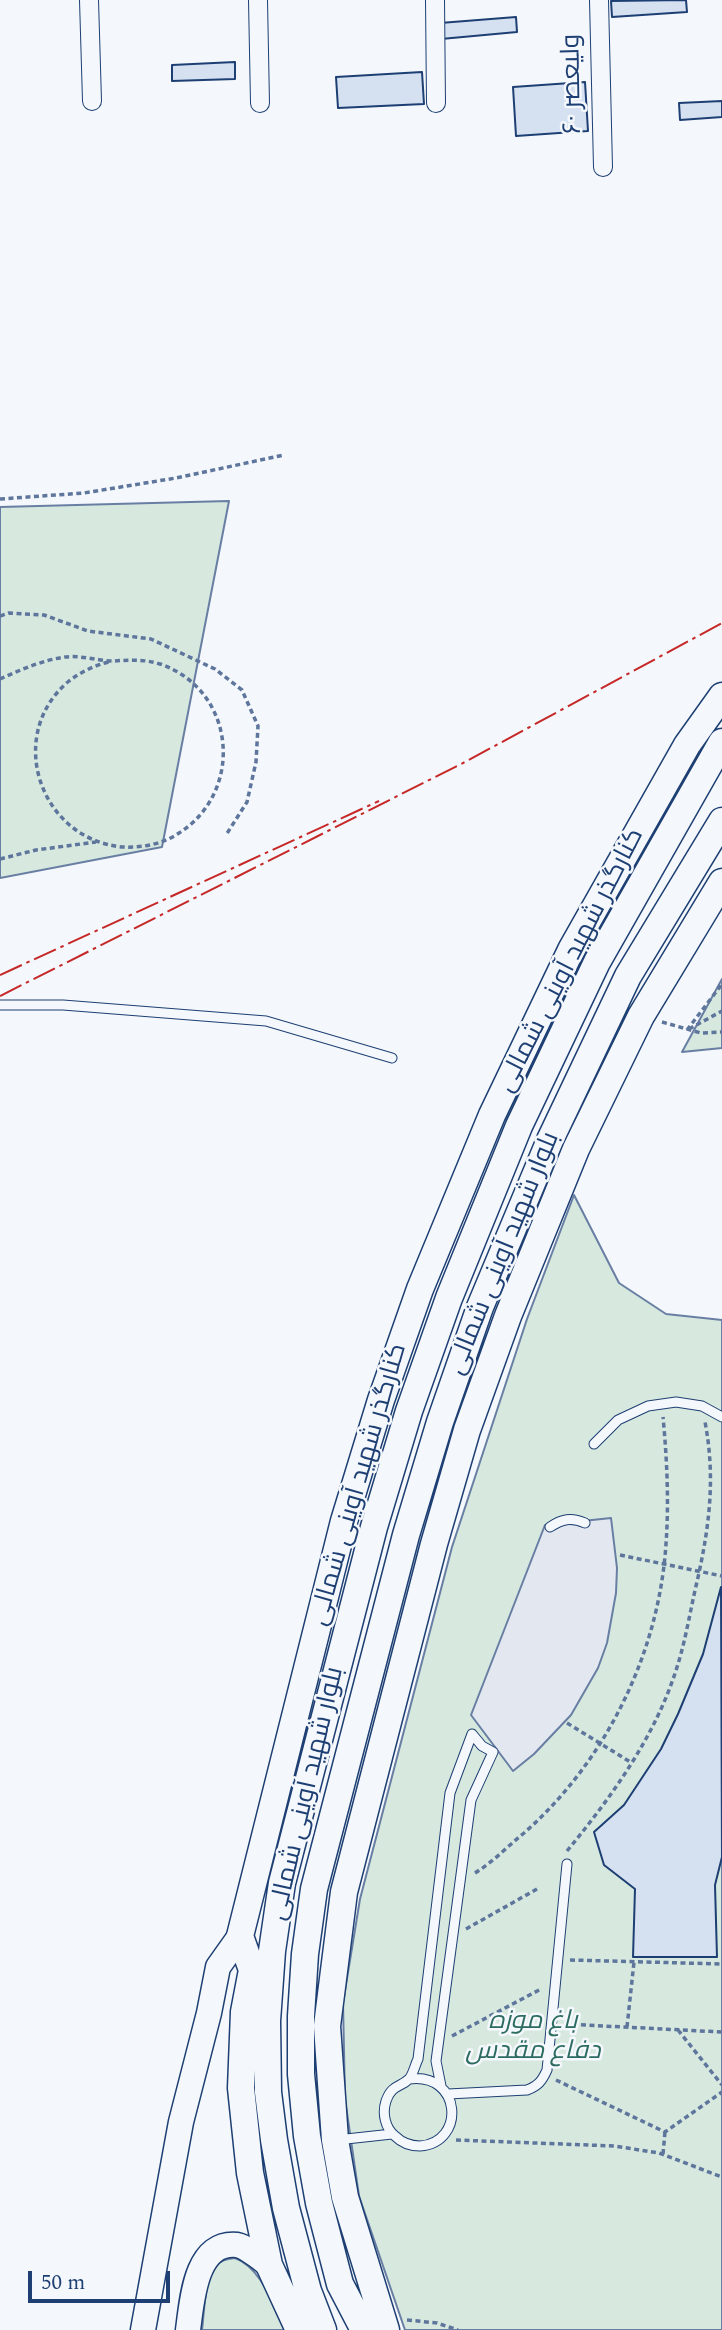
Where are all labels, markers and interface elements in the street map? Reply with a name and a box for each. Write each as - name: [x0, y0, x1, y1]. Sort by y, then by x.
- street label: ولیعصر ۶۰: [558, 34, 590, 134]
- street label: کنارگذر شهید آوینی شمالی: [492, 824, 652, 1098]
- street label: بلوار شهید آوینی شمالی: [442, 1128, 568, 1380]
- street label: کنارگذر شهید آوینی شمالی: [305, 1340, 415, 1630]
- street label: بلوار شهید آوینی شمالی: [264, 1664, 352, 1924]
- park label: باغ موزه دفاع مقدس: [465, 2007, 601, 2068]
- scale bar: [32, 2256, 173, 2300]
- text: 50 m: [41, 2267, 85, 2299]

